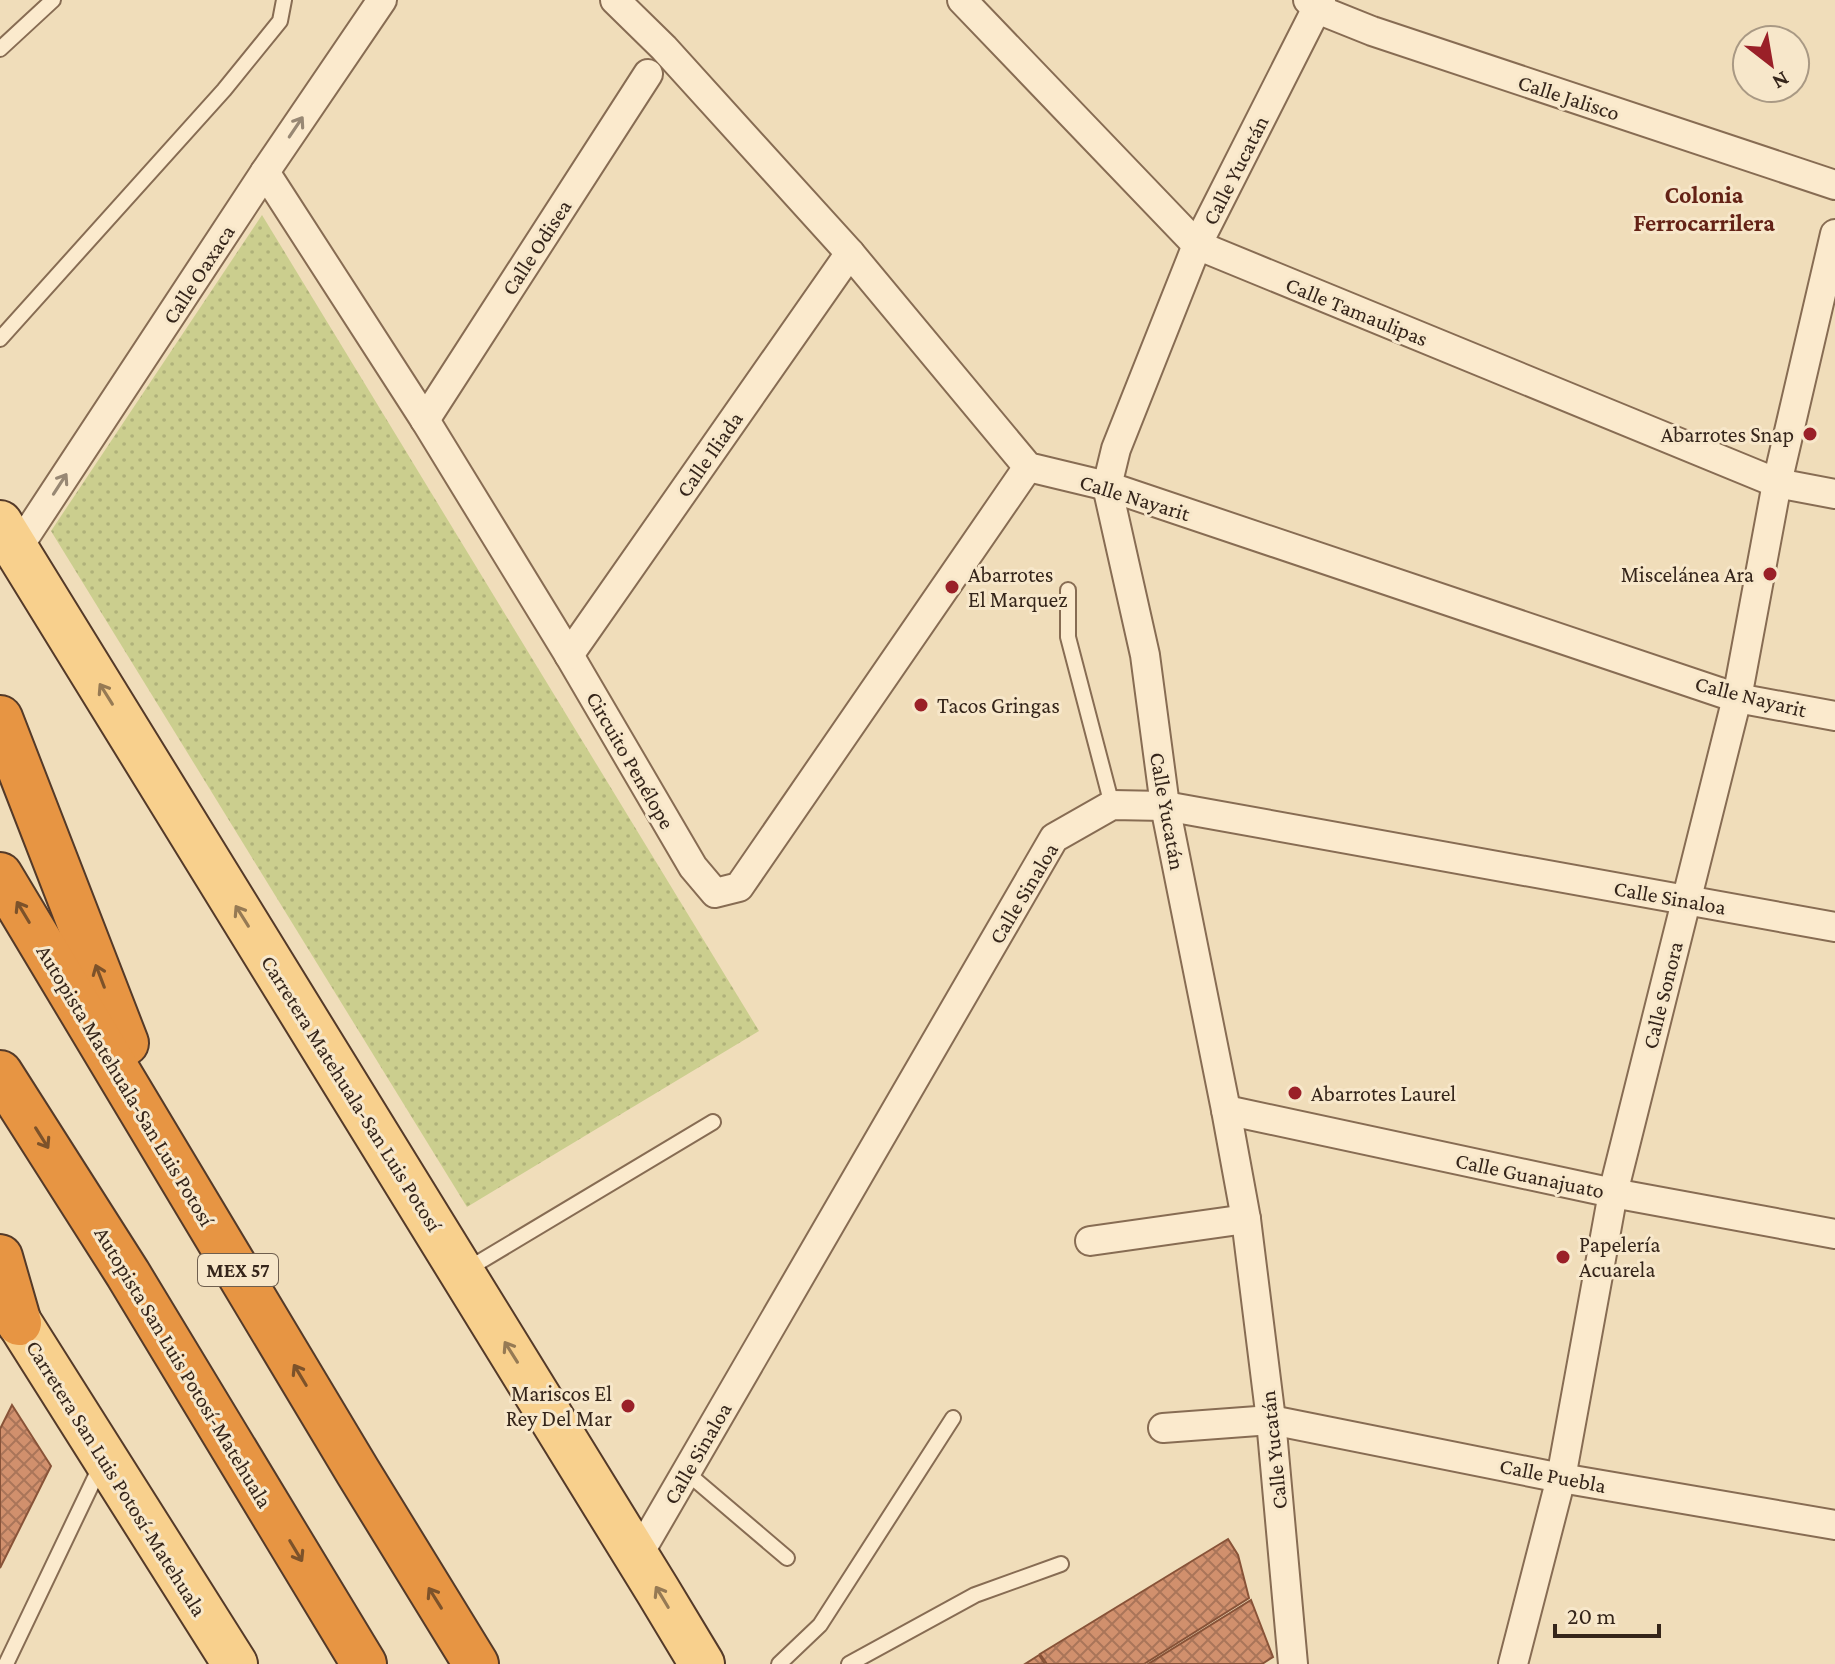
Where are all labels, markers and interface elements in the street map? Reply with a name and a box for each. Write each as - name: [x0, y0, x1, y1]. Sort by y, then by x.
- north arrow: [1731, 24, 1811, 104]
- text: N: [1768, 66, 1794, 95]
- street label: Calle Jalisco: [1515, 69, 1623, 126]
- street label: Calle Yucatán: [1197, 111, 1274, 229]
- one-way arrow: [288, 117, 304, 139]
- district label: Colonia Ferrocarrilera: [1633, 181, 1775, 236]
- street label: Calle Odisea: [496, 195, 577, 300]
- street label: Calle Oaxaca: [157, 220, 240, 328]
- street label: Calle Tamaulipas: [1282, 272, 1432, 351]
- street label: Calle Iliada: [671, 407, 748, 502]
- place label: Abarrotes Snap: [1661, 422, 1794, 447]
- marker: Abarrotes Snap: [1801, 425, 1819, 443]
- street label: Calle Nayarit: [1077, 469, 1194, 526]
- one-way arrow: [52, 474, 68, 496]
- place label: Abarrotes El Marquez: [968, 562, 1068, 612]
- place label: Miscelánea Ara: [1621, 562, 1754, 587]
- marker: Miscelánea Ara: [1761, 565, 1779, 583]
- marker: Abarrotes El Marquez: [943, 578, 961, 596]
- street label: Calle Nayarit: [1693, 671, 1810, 723]
- one-way arrow: [98, 683, 114, 706]
- street label: Circuito Penélope: [581, 687, 680, 833]
- place label: Tacos Gringas: [937, 693, 1060, 718]
- marker: Tacos Gringas: [912, 696, 930, 714]
- street label: Calle Yucatán: [1145, 750, 1190, 872]
- street label: Calle Sinaloa: [984, 838, 1063, 948]
- street label: Calle Sinaloa: [1612, 875, 1728, 920]
- one-way arrow: [14, 901, 30, 924]
- one-way arrow: [234, 905, 250, 928]
- street label: Calle Sonora: [1637, 939, 1688, 1051]
- street label: Autopista Matehuala-San Luis Potosí: [31, 940, 220, 1231]
- street label: Carretera Matehuala-San Luis Potosí: [256, 951, 448, 1237]
- one-way arrow: [92, 964, 106, 989]
- place label: Abarrotes Laurel: [1311, 1081, 1456, 1106]
- marker: Abarrotes Laurel: [1286, 1084, 1304, 1102]
- one-way arrow: [33, 1127, 50, 1149]
- street label: Calle Guanajuato: [1453, 1148, 1607, 1203]
- street label: Autopista San Luis Potosí-Matehuala: [89, 1222, 278, 1512]
- place label: Papelería Acuarela: [1579, 1232, 1660, 1282]
- marker: Papelería Acuarela: [1554, 1248, 1572, 1266]
- road number: MEX 57: [198, 1254, 278, 1286]
- street label: Carretera San Luis Potosí-Matehuala: [21, 1336, 212, 1621]
- one-way arrow: [502, 1341, 518, 1364]
- one-way arrow: [292, 1364, 308, 1387]
- place label: Mariscos El Rey Del Mar: [506, 1381, 612, 1431]
- street label: Calle Yucatán: [1255, 1389, 1292, 1511]
- marker: Mariscos El Rey Del Mar: [619, 1397, 637, 1415]
- street label: Calle Sinaloa: [658, 1398, 737, 1509]
- street label: Calle Puebla: [1498, 1453, 1608, 1498]
- one-way arrow: [288, 1539, 304, 1562]
- one-way arrow: [654, 1586, 670, 1609]
- one-way arrow: [427, 1587, 443, 1610]
- scale bar: [1555, 1588, 1659, 1638]
- text: 20 m: [1567, 1602, 1616, 1629]

